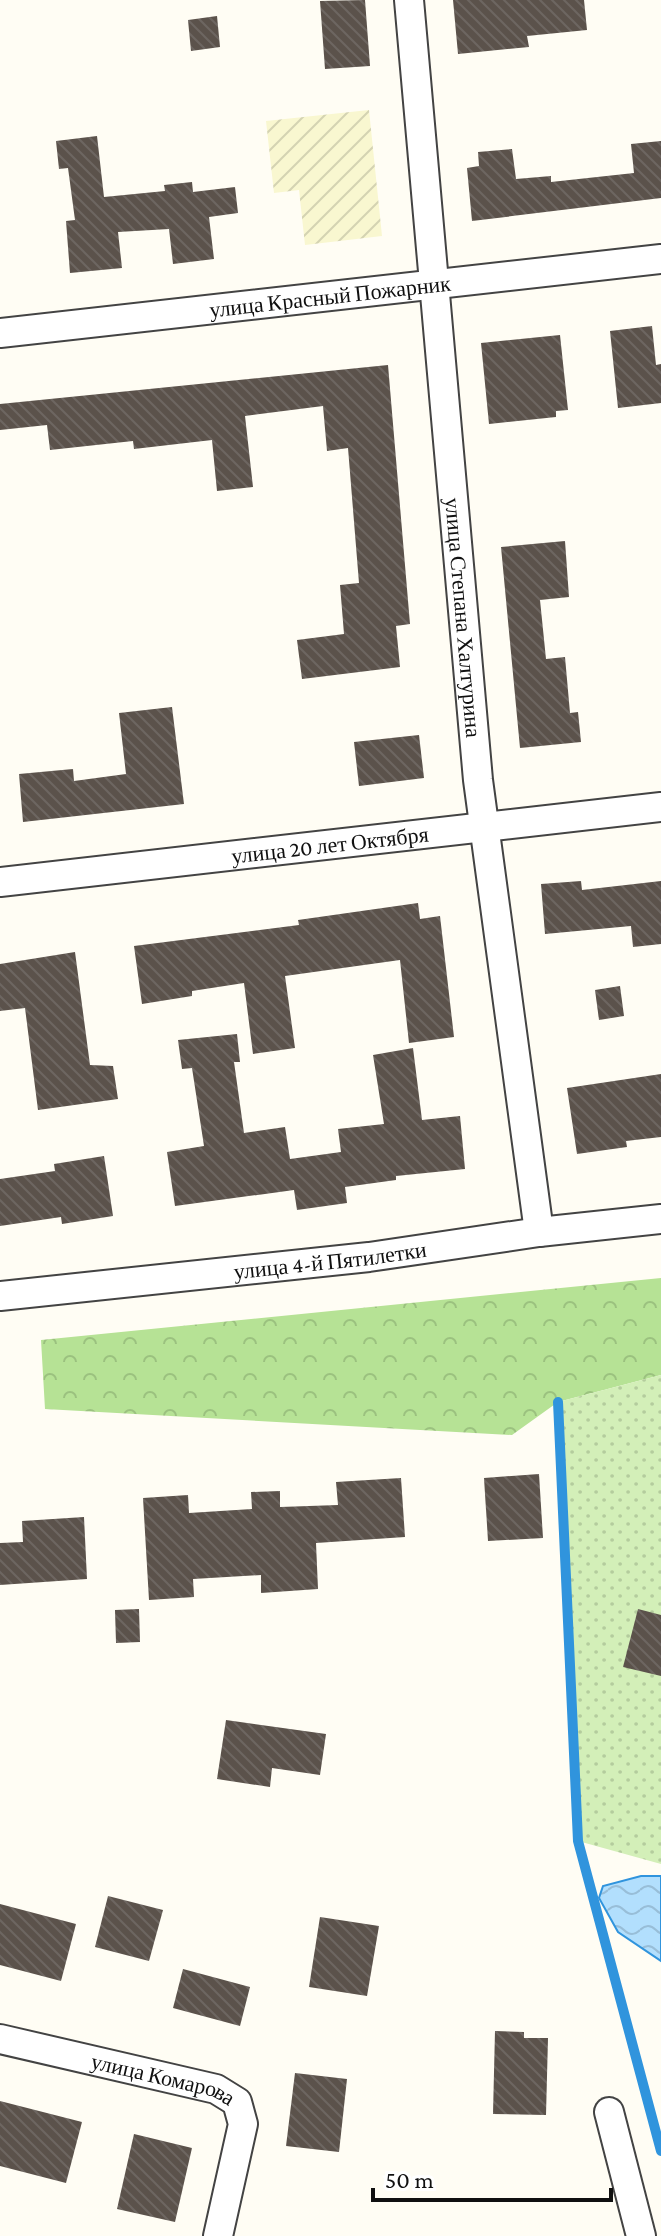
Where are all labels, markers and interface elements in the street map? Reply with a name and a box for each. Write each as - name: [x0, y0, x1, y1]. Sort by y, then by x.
- street label: улица Красный Пожарник: [208, 270, 452, 322]
- street label: улица Степана Халтурина: [441, 496, 487, 739]
- street label: улица 20 лет Октября: [230, 821, 430, 868]
- street label: улица 4-й Пятилетки: [232, 1236, 428, 1284]
- street label: улица Комарова: [89, 2048, 240, 2110]
- scale bar: [373, 2152, 611, 2202]
- text: 50 m: [385, 2166, 434, 2193]

